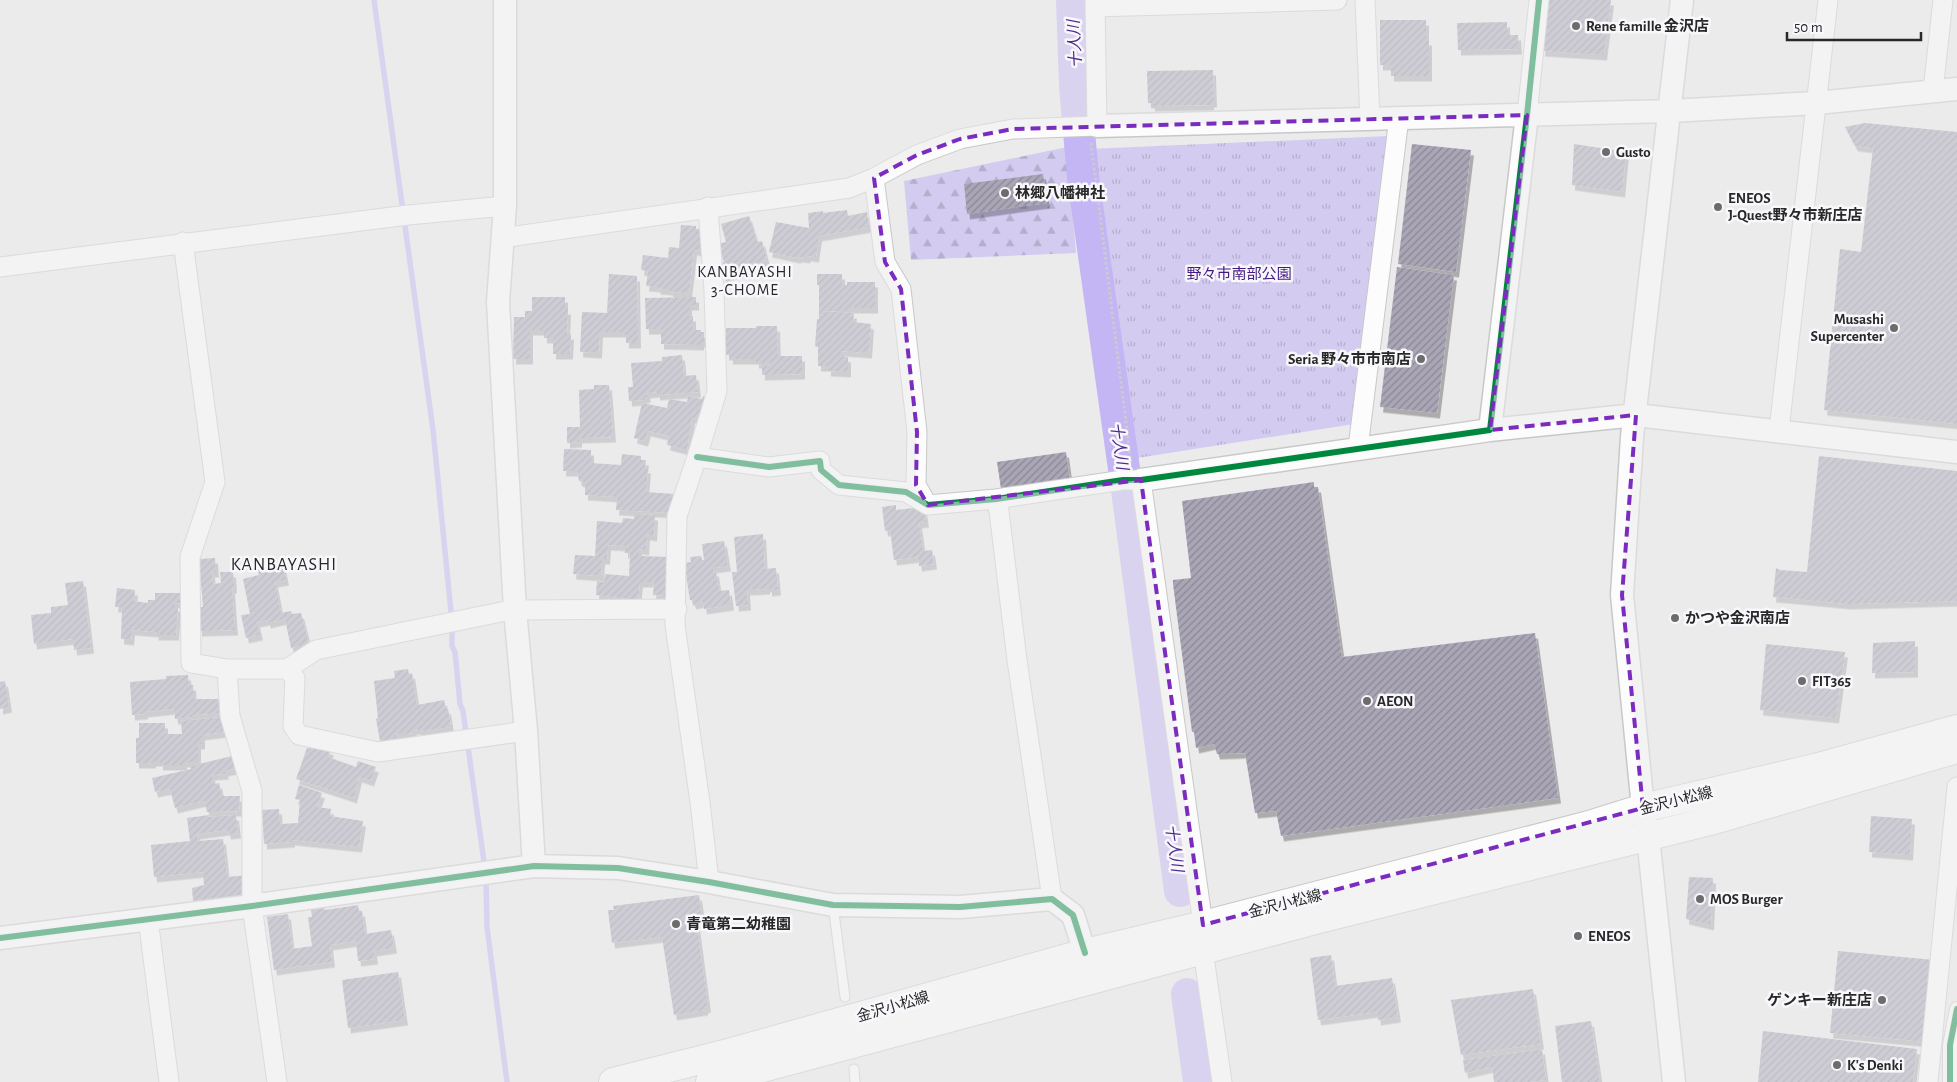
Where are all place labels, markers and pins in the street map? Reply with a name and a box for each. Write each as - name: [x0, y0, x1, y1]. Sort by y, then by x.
- place label: Rene famille 金沢店: [1586, 18, 1709, 34]
- marker: Rene famille 金沢店: [1570, 20, 1582, 32]
- place label: Gusto: [1616, 145, 1651, 160]
- marker: Gusto: [1600, 146, 1612, 158]
- place label: 林郷八幡神社: [1015, 184, 1105, 201]
- marker: 林郷八幡神社: [999, 187, 1011, 199]
- place label: ENEOS J-Quest野々市新庄店: [1728, 191, 1863, 223]
- marker: ENEOS J-Quest野々市新庄店: [1712, 201, 1724, 213]
- place label: Musashi Supercenter: [1811, 312, 1885, 344]
- marker: Musashi Supercenter: [1888, 322, 1900, 334]
- place label: Seria 野々市市南店: [1288, 351, 1411, 367]
- marker: Seria 野々市市南店: [1415, 353, 1427, 365]
- place label: かつや金沢南店: [1685, 610, 1790, 626]
- marker: かつや金沢南店: [1669, 612, 1681, 624]
- place label: FIT365: [1812, 674, 1851, 689]
- marker: FIT365: [1796, 675, 1808, 687]
- place label: AEON: [1377, 694, 1413, 709]
- marker: AEON: [1361, 695, 1373, 707]
- place label: MOS Burger: [1710, 892, 1783, 907]
- marker: MOS Burger: [1694, 893, 1706, 905]
- place label: 青竜第二幼稚園: [686, 916, 791, 932]
- marker: 青竜第二幼稚園: [670, 918, 682, 930]
- place label: ENEOS: [1588, 929, 1631, 944]
- marker: ENEOS: [1572, 930, 1584, 942]
- place label: ゲンキー新庄店: [1767, 992, 1872, 1008]
- marker: ゲンキー新庄店: [1876, 994, 1888, 1006]
- place label: K's Denki: [1847, 1058, 1903, 1073]
- marker: K's Denki: [1831, 1059, 1843, 1071]

